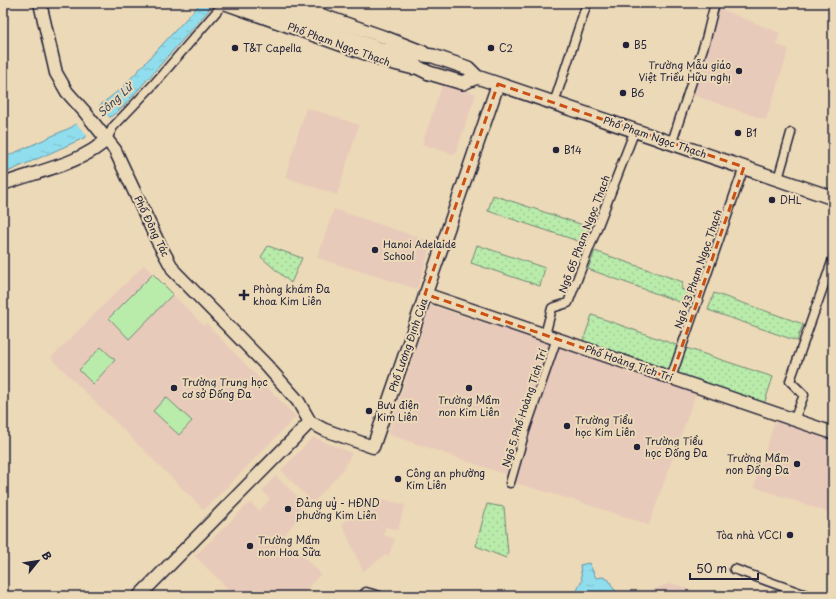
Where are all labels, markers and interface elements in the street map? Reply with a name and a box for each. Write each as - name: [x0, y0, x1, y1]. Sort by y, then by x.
- street label: Phố Phạm Ngọc Thạch: [286, 18, 393, 69]
- place label: B5: [634, 37, 647, 52]
- place label: T&T Capella: [243, 40, 302, 55]
- place label: C2: [499, 40, 513, 55]
- marker: B5: [621, 40, 631, 50]
- marker: T&T Capella: [230, 43, 240, 53]
- marker: C2: [486, 43, 496, 53]
- place label: Trường Mẫu giáo Việt Triều Hữu nghị: [638, 57, 731, 84]
- marker: Trường Mẫu giáo Việt Triều Hữu nghị: [734, 66, 744, 76]
- water label: Sông Lừ: [93, 77, 138, 121]
- place label: B6: [631, 85, 645, 100]
- marker: B6: [618, 88, 628, 98]
- street label: Phố Phạm Ngọc Thạch: [601, 112, 709, 162]
- place label: B1: [746, 125, 757, 140]
- marker: B1: [733, 128, 743, 138]
- place label: B14: [564, 142, 582, 157]
- marker: B14: [551, 145, 561, 155]
- street label: Ngõ 65 Phạm Ngọc Thạch: [554, 172, 613, 295]
- place label: DHL: [780, 192, 802, 207]
- street label: Phố Đông Tác: [131, 193, 174, 259]
- marker: DHL: [767, 195, 777, 205]
- street label: Ngõ 43 Phạm Ngọc Thạch: [670, 207, 725, 331]
- place label: Hanoi Adelaide School: [383, 236, 456, 263]
- marker: Hanoi Adelaide School: [370, 245, 380, 255]
- place label: Phòng khám Đa khoa Kim Liên: [253, 281, 331, 308]
- marker: Phòng khám Đa khoa Kim Liên: [238, 289, 250, 301]
- street label: Phố Lương Định Của: [384, 295, 431, 394]
- street label: Phố Hoàng Tích Trí: [583, 340, 676, 385]
- street label: Ngõ 5 Phố Hoàng Tích Trí: [497, 346, 550, 469]
- place label: Trường Trung học cơ sở Đống Đa: [182, 374, 268, 401]
- marker: Trường Trung học cơ sở Đống Đa: [169, 383, 179, 393]
- marker: Trường Mầm non Kim Liên: [464, 383, 474, 393]
- place label: Trường Mầm non Kim Liên: [438, 392, 500, 419]
- place label: Bưu điện Kim Liên: [377, 397, 419, 424]
- marker: Bưu điện Kim Liên: [364, 406, 374, 416]
- place label: Trường Tiểu học Kim Liên: [575, 412, 635, 439]
- marker: Trường Tiểu học Kim Liên: [562, 421, 572, 431]
- place label: Trường Tiểu học Đống Đa: [645, 433, 708, 460]
- marker: Trường Tiểu học Đống Đa: [632, 442, 642, 452]
- place label: Trường Mầm non Đống Đa: [725, 450, 790, 477]
- marker: Trường Mầm non Đống Đa: [792, 459, 802, 469]
- place label: Công an phường Kim Liên: [406, 465, 485, 492]
- marker: Công an phường Kim Liên: [393, 474, 403, 484]
- place label: Đảng uỷ - HĐND phường Kim Liên: [296, 495, 380, 522]
- marker: Đảng uỷ - HĐND phường Kim Liên: [283, 504, 293, 514]
- place label: Tòa nhà VCCI: [716, 527, 782, 542]
- marker: Tòa nhà VCCI: [785, 530, 795, 540]
- place label: Trường Mầm non Hoa Sữa: [258, 532, 321, 559]
- north arrow: [18, 541, 58, 581]
- marker: Trường Mầm non Hoa Sữa: [245, 541, 255, 551]
- text: B: [38, 548, 57, 564]
- scale bar: [690, 555, 758, 581]
- text: 50 m: [696, 559, 727, 577]

